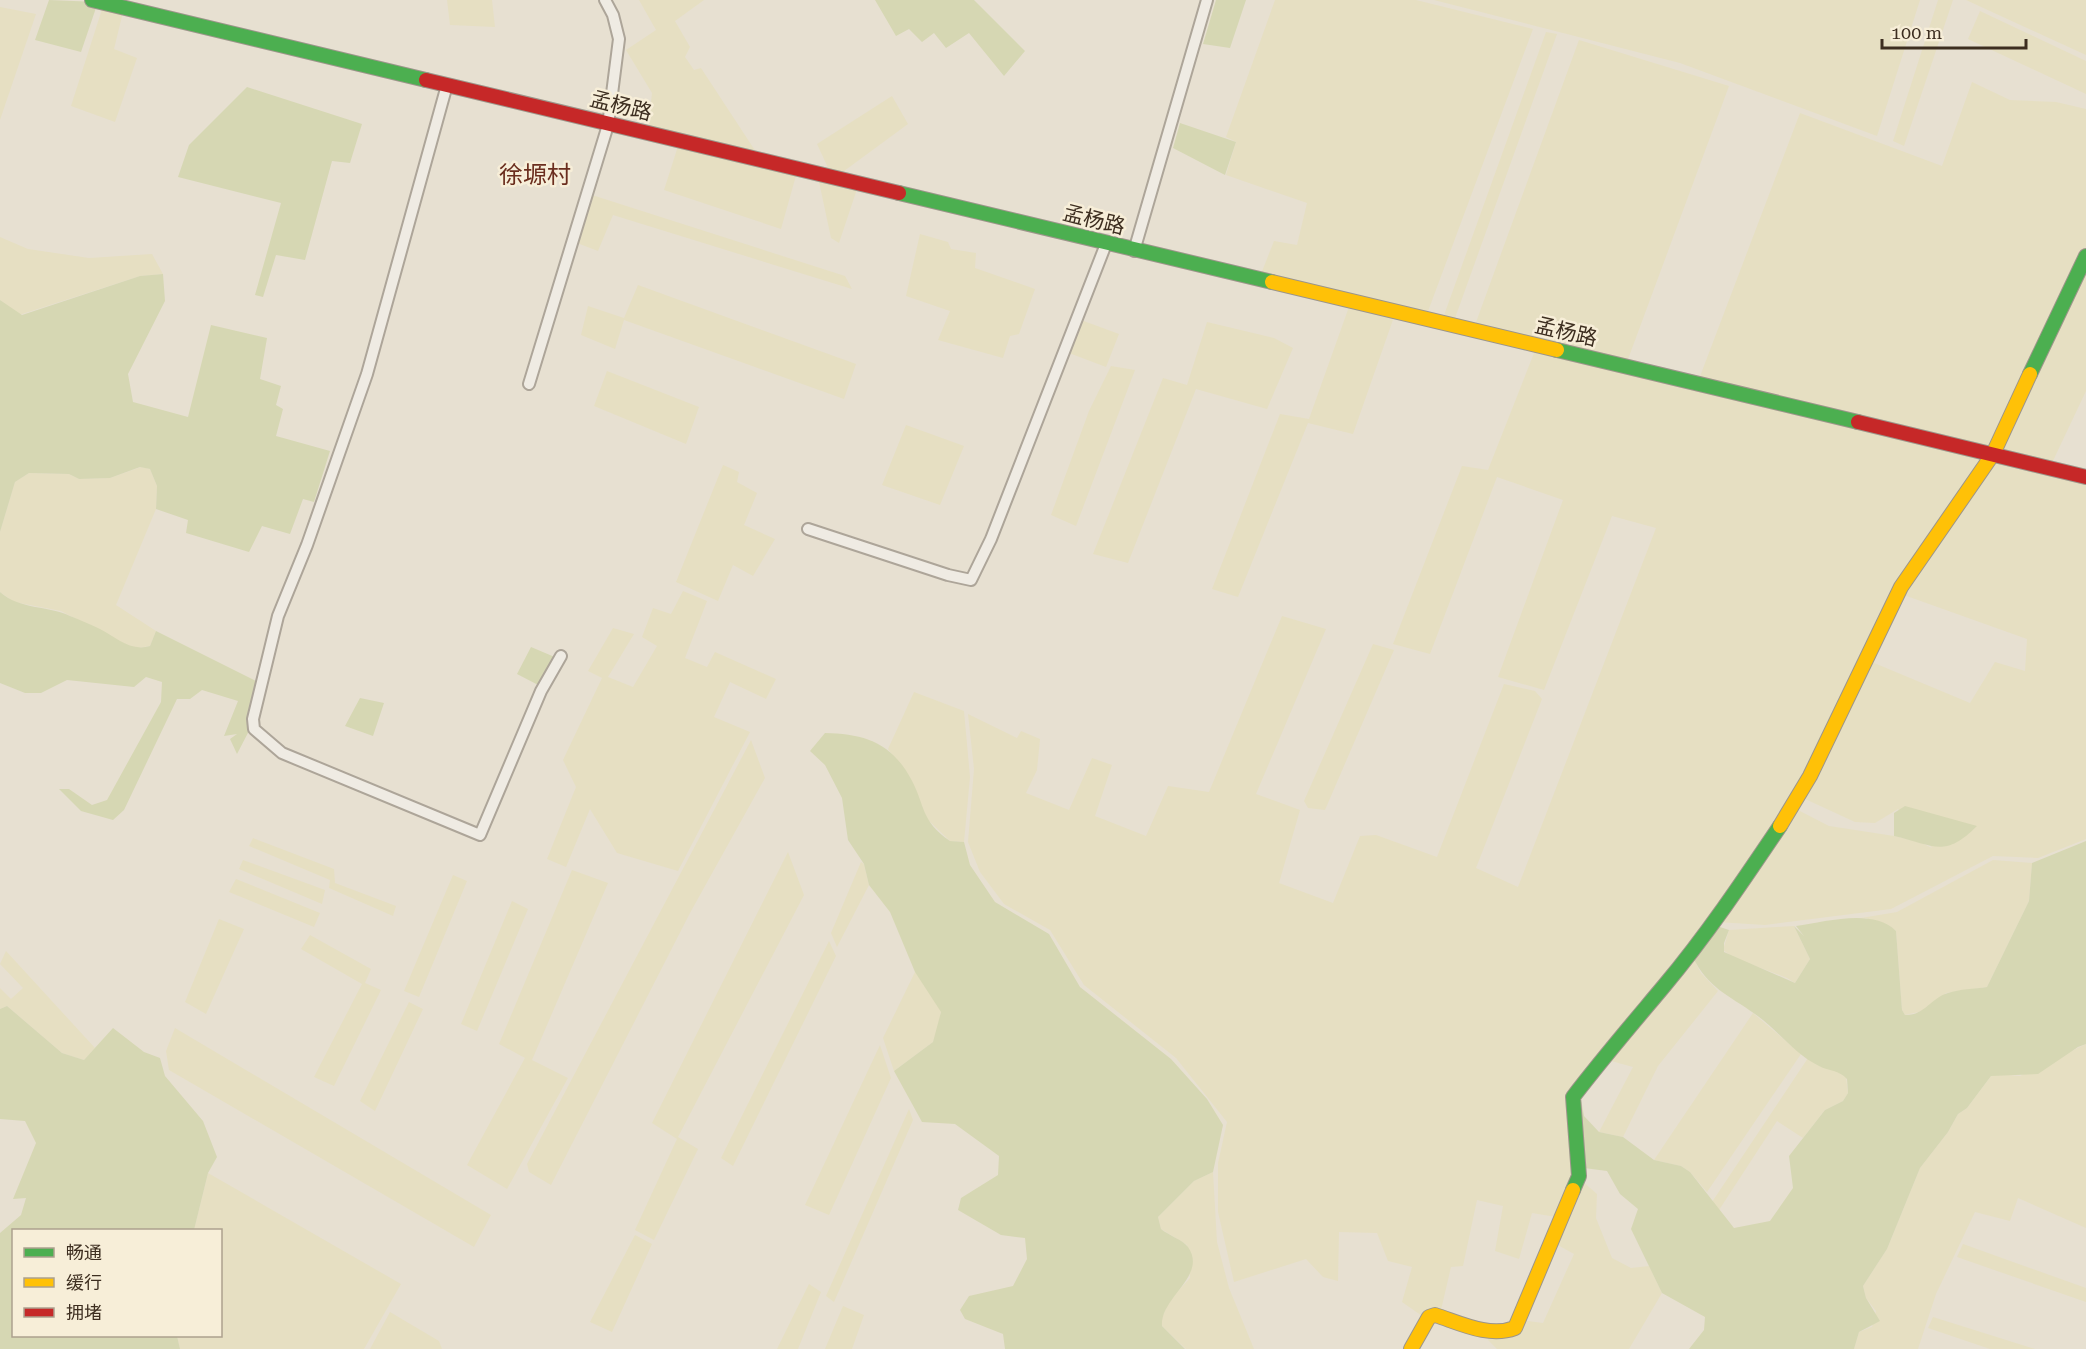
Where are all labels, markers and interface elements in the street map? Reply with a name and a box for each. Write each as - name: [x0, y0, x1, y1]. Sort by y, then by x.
- scale bar: [1882, 12, 2026, 50]
- text: 100 m: [1891, 22, 1942, 43]
- street label: 孟杨路: [588, 87, 654, 125]
- district label: 徐塬村: [499, 161, 571, 189]
- street label: 孟杨路: [1061, 201, 1127, 239]
- street label: 孟杨路: [1533, 313, 1599, 351]
- legend: [12, 1229, 222, 1337]
- text: 畅通: [66, 1242, 102, 1263]
- text: 缓行: [66, 1272, 102, 1293]
- text: 拥堵: [66, 1302, 102, 1323]

